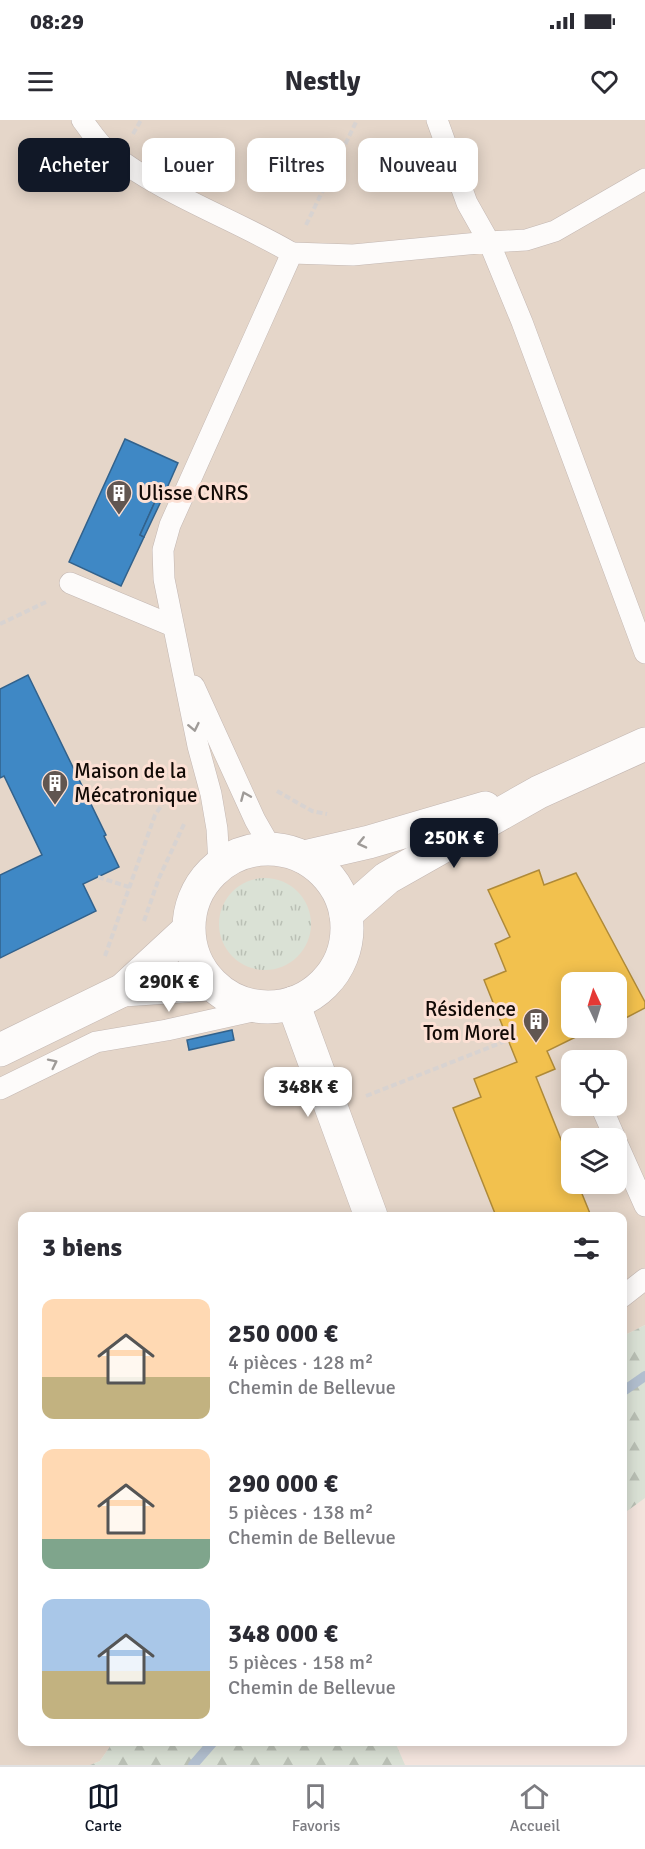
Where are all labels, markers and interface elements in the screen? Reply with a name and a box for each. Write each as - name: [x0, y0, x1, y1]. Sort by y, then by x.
- text: 08:29: [30, 8, 84, 35]
- icon: menu: [24, 65, 57, 98]
- text: Nestly: [285, 65, 360, 98]
- icon: heart: [588, 65, 621, 98]
- chip: Acheter: [18, 138, 130, 192]
- chip: Louer: [142, 138, 235, 192]
- chip: Filtres: [247, 138, 346, 192]
- chip: Nouveau: [358, 138, 478, 192]
- building icon: Ulisse CNRS: [104, 478, 134, 516]
- place label: Ulisse CNRS: [138, 480, 249, 506]
- one-way arrow: [187, 722, 200, 732]
- place label: Maison de la Mécatronique: [74, 758, 198, 808]
- building icon: Maison de la Mécatronique: [40, 768, 70, 806]
- one-way arrow: [240, 791, 252, 802]
- pin: 250K €: [405, 818, 503, 869]
- text: 250K €: [424, 825, 484, 850]
- one-way arrow: [357, 836, 367, 849]
- pin: 290K €: [120, 962, 218, 1013]
- text: 290K €: [139, 969, 199, 994]
- north arrow: [561, 972, 627, 1038]
- map controls: [561, 972, 627, 1194]
- place label: Résidence Tom Morel: [423, 996, 516, 1046]
- building icon: Résidence Tom Morel: [521, 1006, 551, 1044]
- button: locate: [561, 1050, 627, 1116]
- one-way arrow: [46, 1059, 57, 1071]
- pin: 348K €: [259, 1067, 357, 1118]
- text: 348K €: [278, 1074, 338, 1099]
- button: layers: [561, 1128, 627, 1194]
- text: 3 biens: [42, 1232, 122, 1264]
- icon: filters: [570, 1232, 603, 1265]
- text: 250 000 €: [228, 1318, 338, 1350]
- icon: home: [90, 1323, 162, 1395]
- text: 4 pièces · 128 m²: [228, 1350, 373, 1375]
- text: Chemin de Bellevue: [228, 1375, 396, 1400]
- text: 290 000 €: [228, 1468, 338, 1500]
- icon: home: [90, 1473, 162, 1545]
- text: 5 pièces · 138 m²: [228, 1500, 373, 1525]
- text: Chemin de Bellevue: [228, 1525, 396, 1550]
- text: 348 000 €: [228, 1618, 338, 1650]
- icon: home: [90, 1623, 162, 1695]
- text: 5 pièces · 158 m²: [228, 1650, 373, 1675]
- text: Chemin de Bellevue: [228, 1675, 396, 1700]
- tab: Carte: [85, 1780, 122, 1836]
- tab: Favoris: [292, 1780, 340, 1836]
- tab: Accueil: [510, 1780, 560, 1836]

